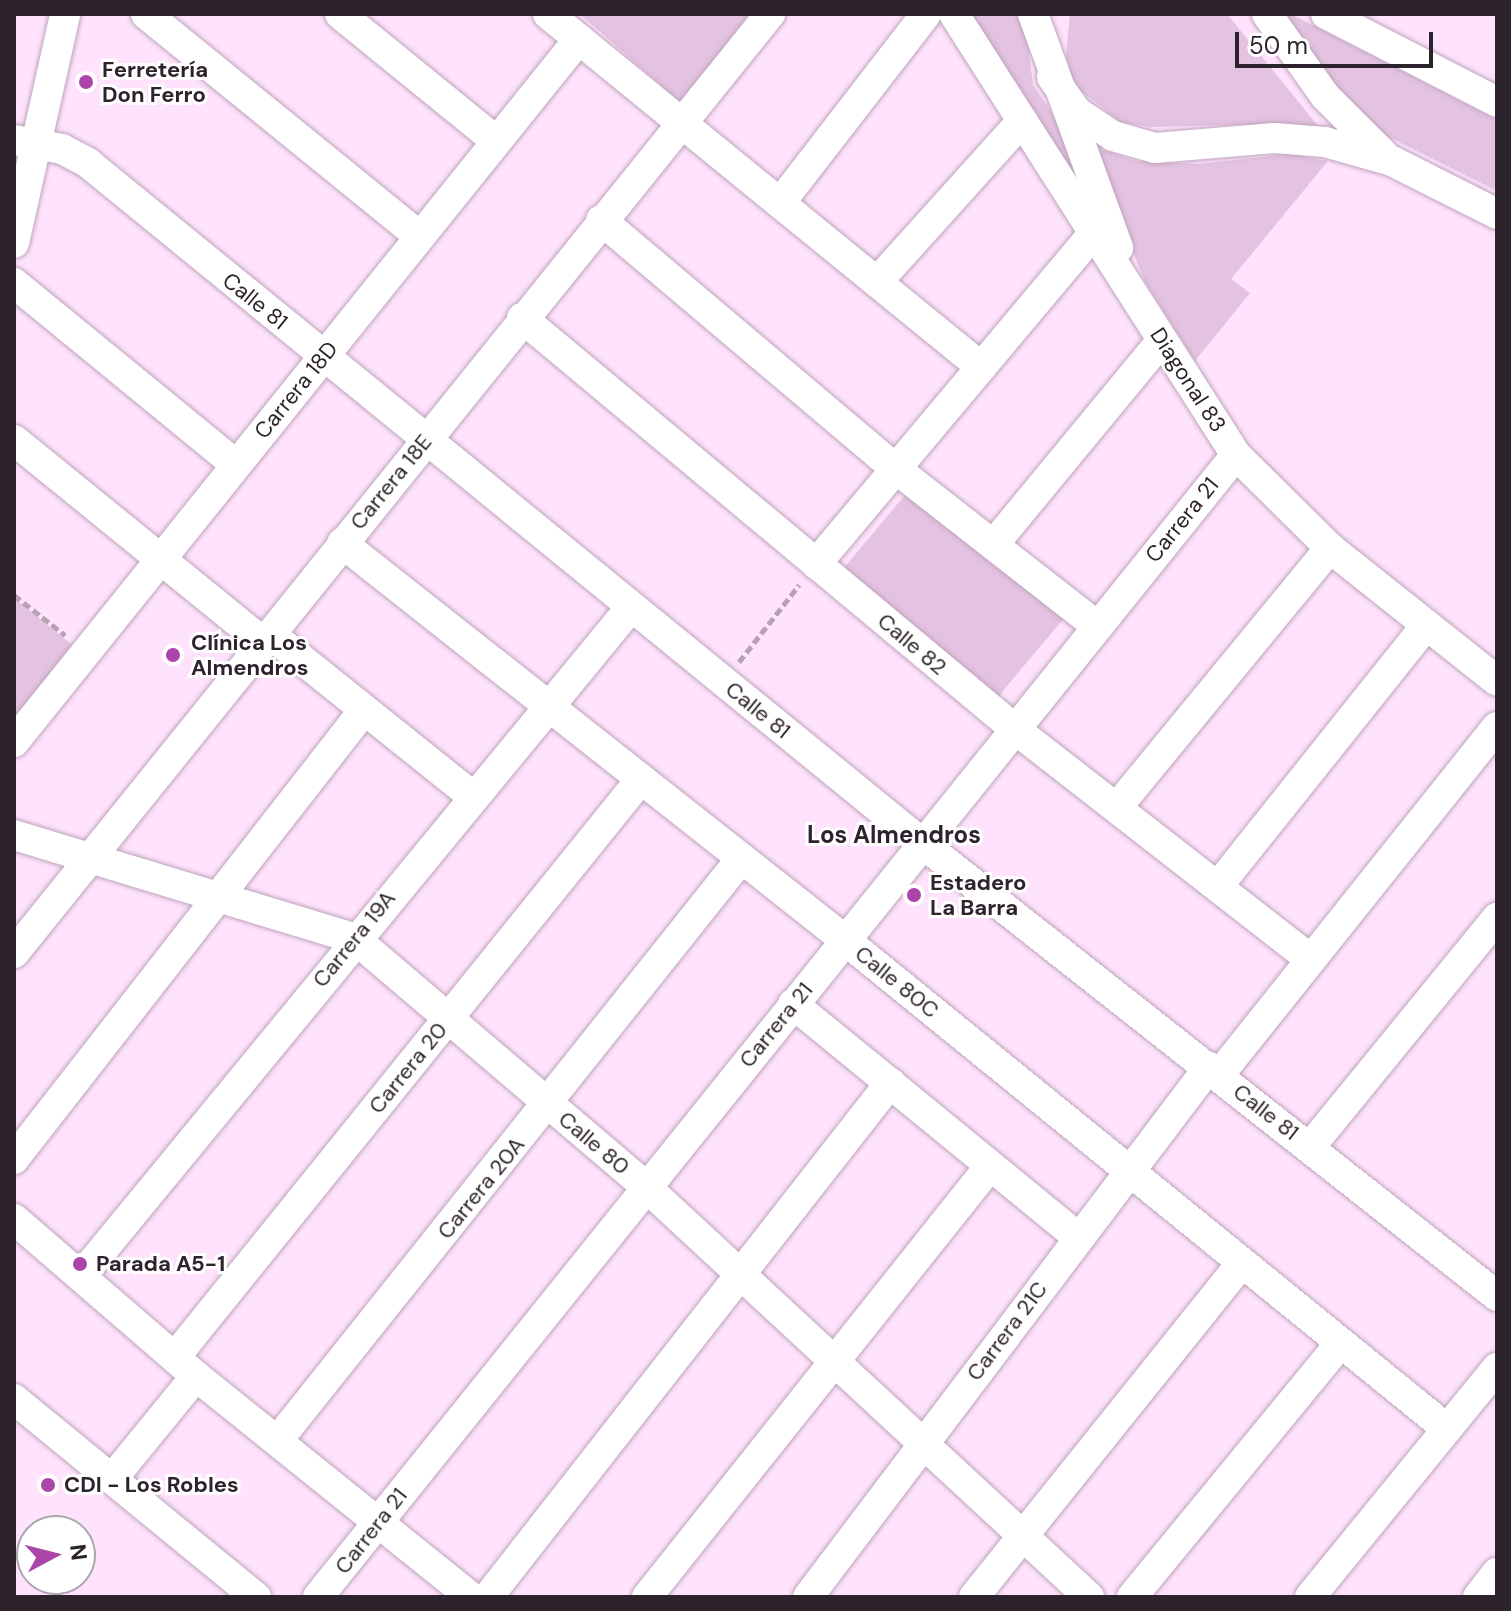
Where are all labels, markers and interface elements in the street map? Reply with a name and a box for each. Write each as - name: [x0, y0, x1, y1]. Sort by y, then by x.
- scale bar: [1239, 16, 1437, 66]
- text: 50 m: [1249, 30, 1308, 61]
- place label: Ferretería Don Ferro: [102, 56, 208, 108]
- marker: Ferretería Don Ferro: [77, 73, 95, 91]
- street label: Calle 81: [217, 267, 293, 335]
- street label: Diagonal 83: [1145, 323, 1231, 437]
- street label: Carrera 18D: [249, 336, 343, 444]
- street label: Carrera 18E: [345, 429, 437, 535]
- street label: Carrera 21: [1140, 472, 1224, 568]
- street label: Calle 82: [872, 608, 952, 680]
- place label: Clínica Los Almendros: [191, 629, 308, 680]
- marker: Clínica Los Almendros: [162, 644, 184, 666]
- street label: Calle 81: [720, 676, 796, 744]
- district label: Los Almendros: [807, 821, 981, 849]
- place label: Estadero La Barra: [930, 869, 1027, 920]
- street label: Carrera 19A: [307, 886, 401, 992]
- marker: Estadero La Barra: [905, 886, 923, 904]
- street label: Calle 80C: [850, 940, 944, 1024]
- street label: Carrera 21: [734, 977, 818, 1073]
- street label: Carrera 20: [363, 1017, 453, 1119]
- street label: Calle 81: [1228, 1078, 1304, 1146]
- street label: Calle 80: [553, 1106, 635, 1180]
- street label: Carrera 20A: [432, 1132, 530, 1244]
- place label: Parada A5-1: [96, 1251, 225, 1277]
- marker: Parada A5-1: [71, 1255, 89, 1273]
- street label: Carrera 21C: [961, 1276, 1053, 1386]
- place label: CDI - Los Robles: [64, 1472, 239, 1498]
- marker: CDI - Los Robles: [39, 1476, 57, 1494]
- street label: Carrera 21: [329, 1483, 413, 1579]
- north arrow: [16, 1515, 96, 1595]
- text: N: [63, 1543, 94, 1562]

